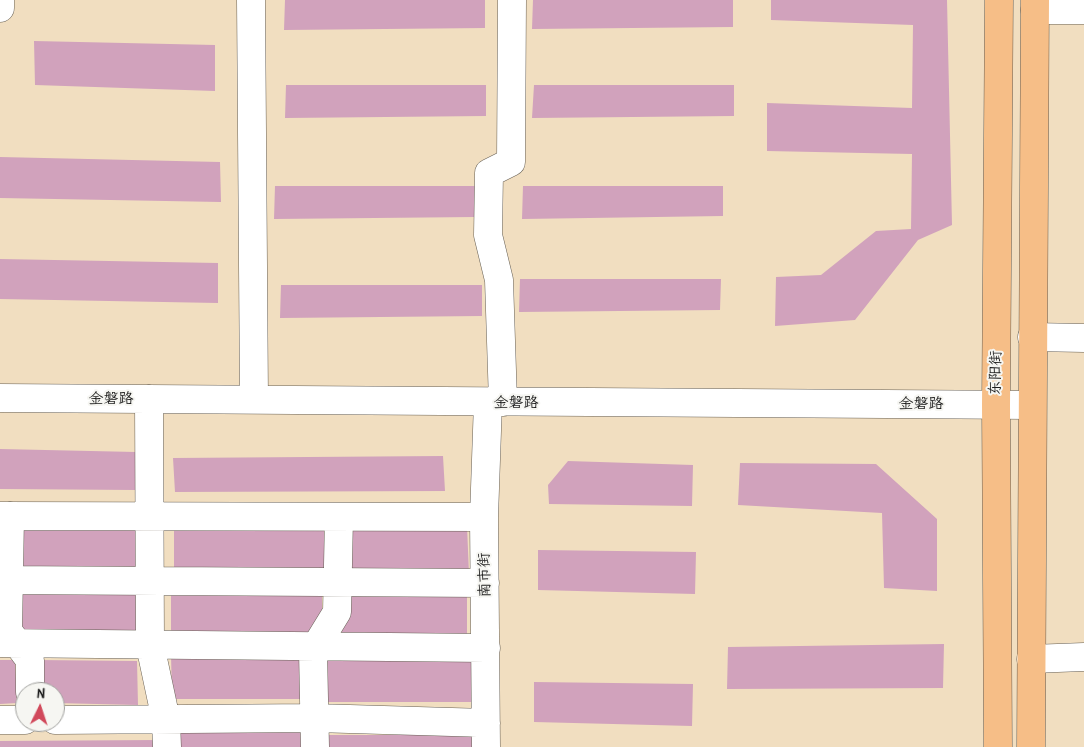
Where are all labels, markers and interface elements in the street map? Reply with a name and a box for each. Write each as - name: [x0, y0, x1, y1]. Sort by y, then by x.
- street label: 东阳街: [987, 350, 1005, 396]
- street label: 金磐路: [89, 390, 133, 408]
- street label: 金磐路: [494, 394, 538, 412]
- street label: 金磐路: [899, 395, 943, 413]
- street label: 南市街: [476, 552, 494, 598]
- north arrow: [15, 682, 65, 732]
- text: N: [37, 683, 45, 702]

